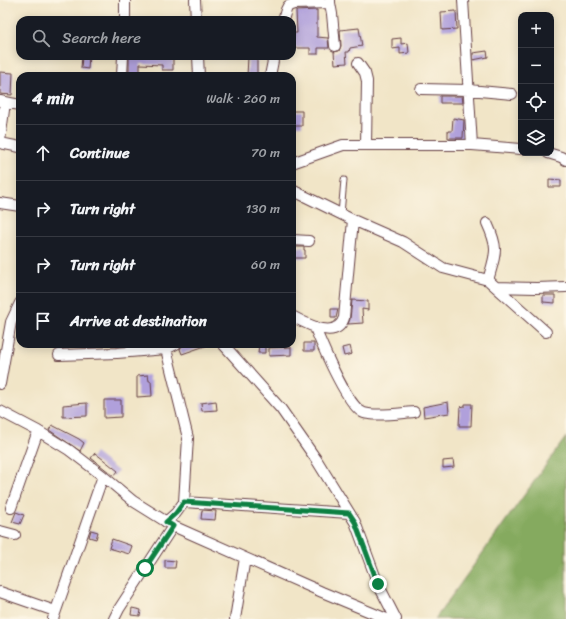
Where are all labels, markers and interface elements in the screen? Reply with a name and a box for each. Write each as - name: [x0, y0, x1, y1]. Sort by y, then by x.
- map controls: [518, 12, 554, 156]
- button: +: [518, 12, 554, 48]
- search box: [16, 16, 296, 60]
- text: Search here: [62, 25, 141, 51]
- icon: search: [30, 27, 52, 49]
- button: −: [518, 48, 554, 84]
- text: 4 min: [32, 83, 74, 113]
- button: locate: [518, 84, 554, 120]
- text: Walk · 260 m: [206, 87, 280, 110]
- button: layers: [518, 120, 554, 156]
- text: Continue: [70, 140, 130, 166]
- text: 70 m: [251, 141, 280, 164]
- icon: ahead: [32, 142, 54, 164]
- text: Turn right: [70, 196, 135, 222]
- text: 130 m: [246, 197, 280, 220]
- icon: right: [32, 198, 54, 220]
- text: Turn right: [70, 252, 135, 278]
- text: 60 m: [251, 253, 280, 276]
- icon: right: [32, 254, 54, 276]
- text: Arrive at destination: [70, 308, 207, 334]
- icon: arrive: [32, 310, 54, 332]
- route start: [136, 559, 154, 577]
- route end: [369, 575, 387, 593]

